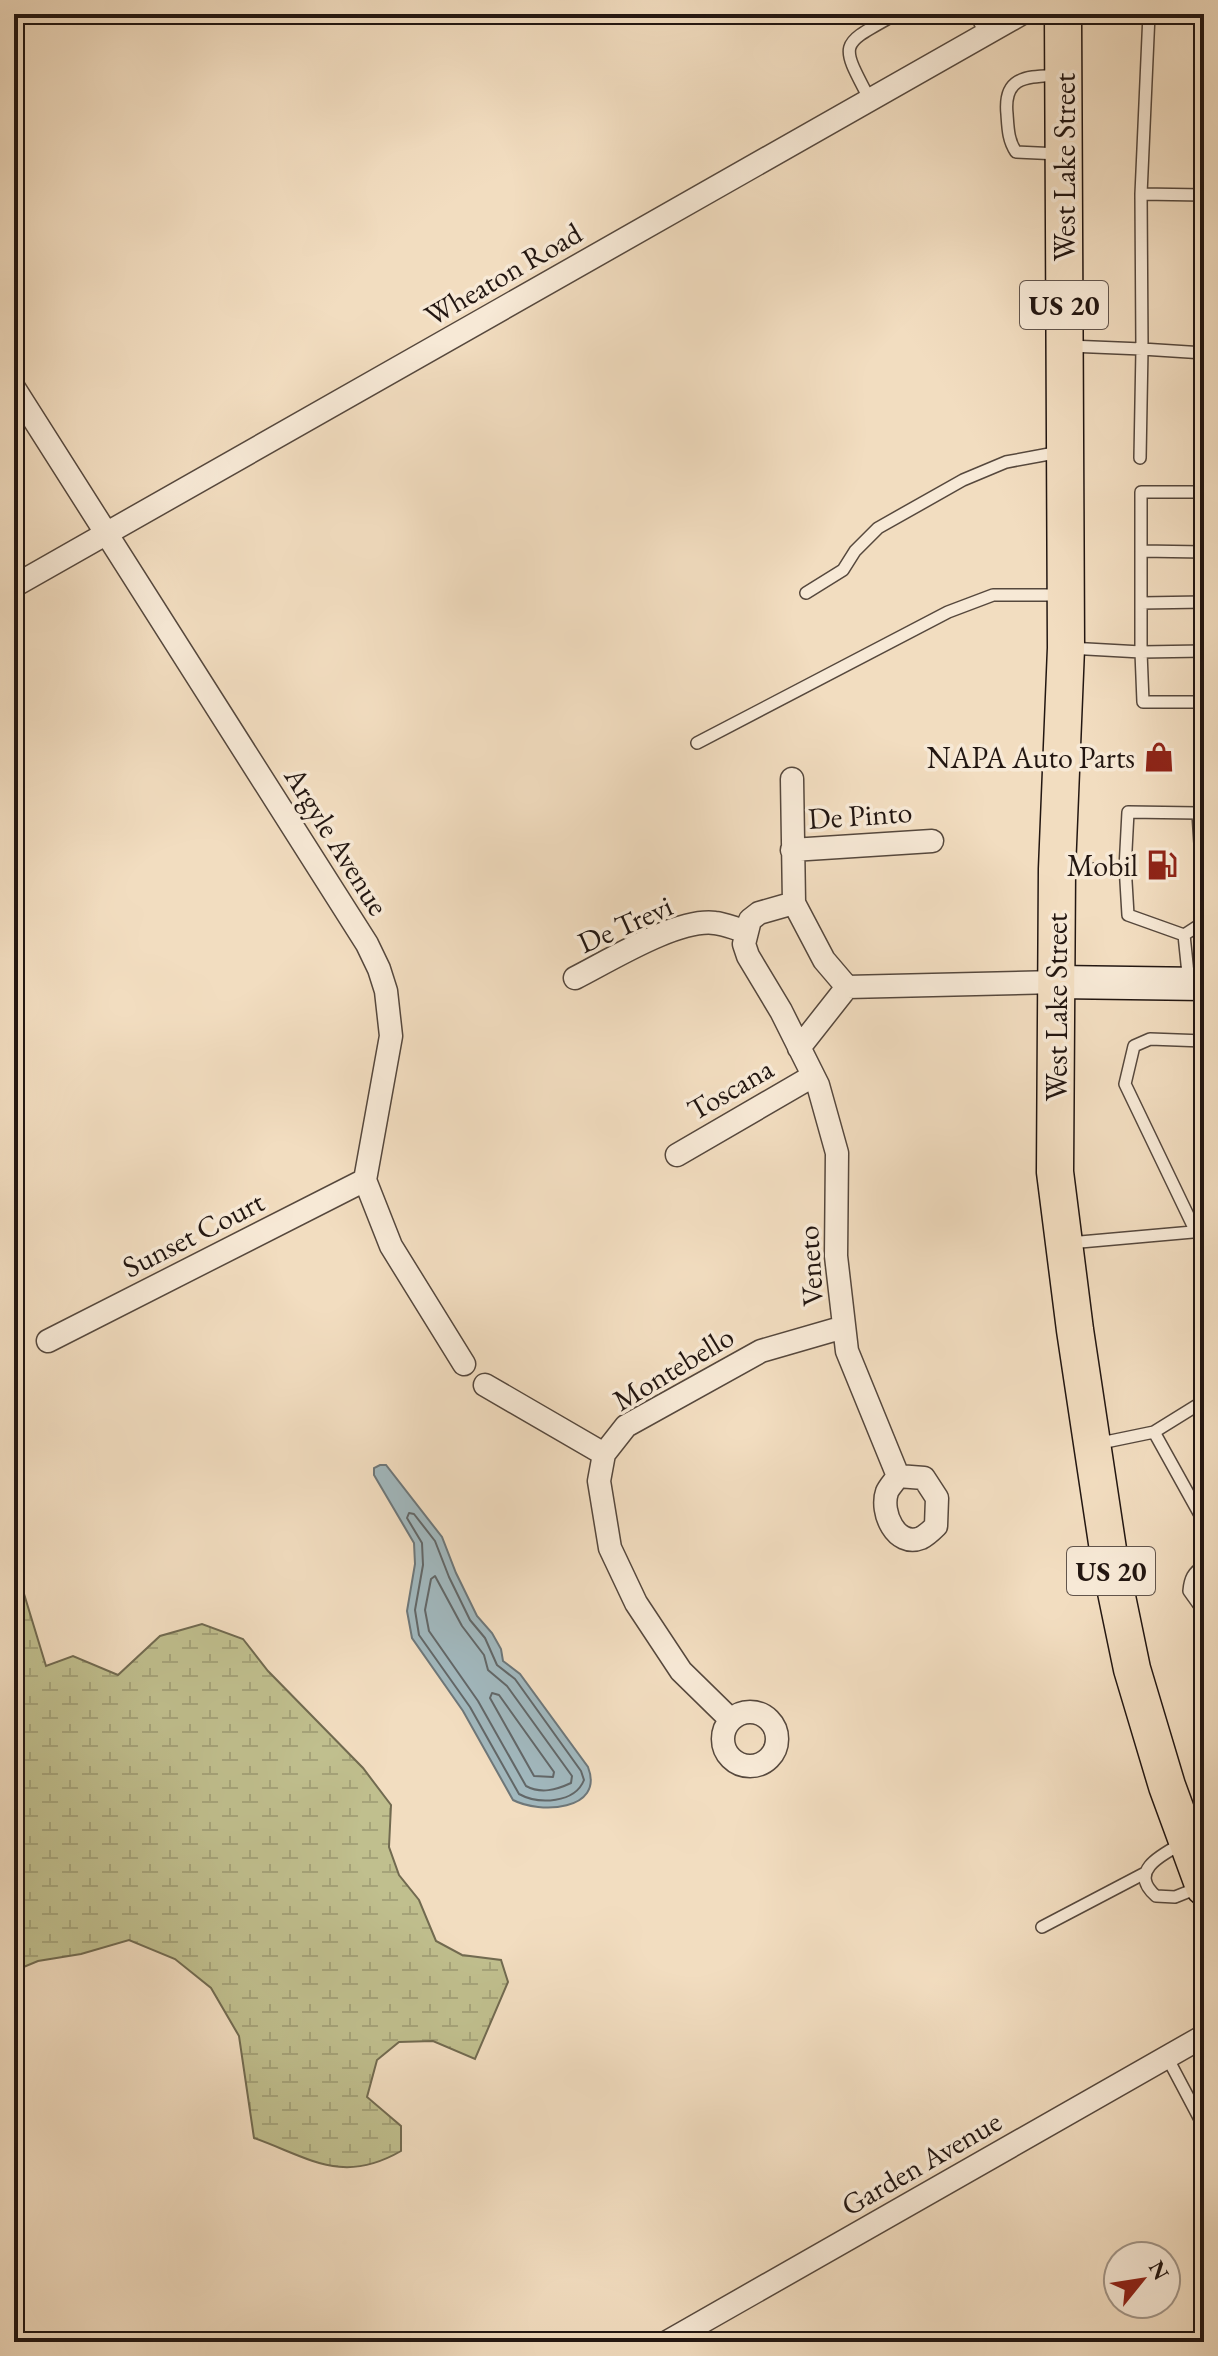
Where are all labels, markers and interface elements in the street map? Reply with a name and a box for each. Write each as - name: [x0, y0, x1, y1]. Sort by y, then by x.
- street label: West Lake Street: [1045, 72, 1084, 261]
- street label: Wheaton Road: [417, 213, 589, 335]
- road number: US 20: [1020, 281, 1108, 329]
- place label: NAPA Auto Parts: [927, 738, 1135, 777]
- shop icon: NAPA Auto Parts: [1142, 740, 1176, 774]
- street label: Argyle Avenue: [275, 759, 398, 923]
- street label: De Pinto: [807, 792, 913, 838]
- place label: Mobil: [1067, 846, 1138, 885]
- fuel station icon: Mobil: [1145, 848, 1179, 882]
- street label: De Trevi: [572, 886, 678, 962]
- street label: West Lake Street: [1037, 912, 1076, 1101]
- street label: Toscana: [680, 1049, 780, 1129]
- street label: Sunset Court: [116, 1181, 271, 1286]
- street label: Veneto: [788, 1224, 832, 1308]
- street label: Montebello: [605, 1317, 741, 1419]
- road number: US 20: [1067, 1547, 1155, 1595]
- street label: Garden Avenue: [834, 2101, 1008, 2225]
- north arrow: [1102, 2240, 1182, 2320]
- text: N: [1142, 2255, 1176, 2285]

